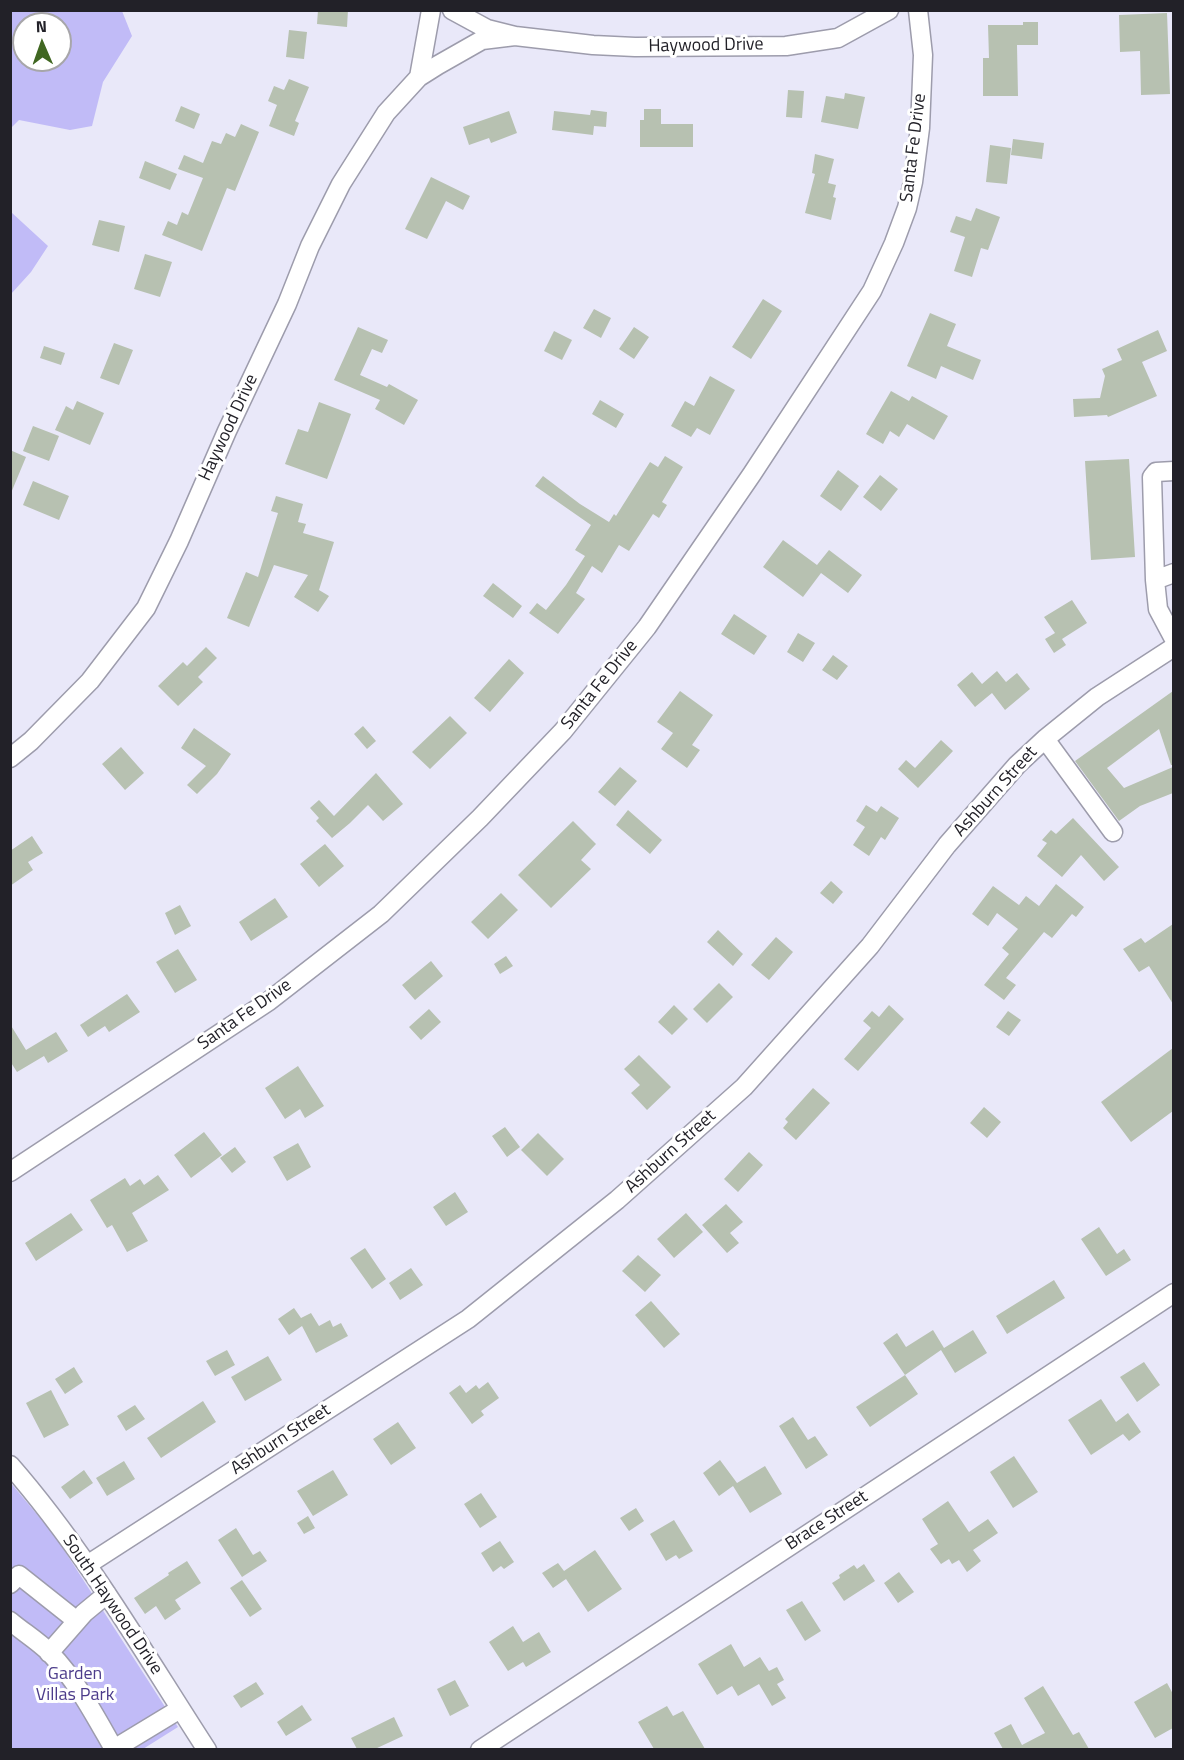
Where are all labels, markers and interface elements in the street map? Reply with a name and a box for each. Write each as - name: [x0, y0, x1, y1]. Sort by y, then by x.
- north arrow: [12, 12, 72, 72]
- text: N: [35, 14, 47, 38]
- street label: Haywood Drive: [648, 34, 764, 58]
- street label: Santa Fe Drive: [897, 92, 931, 204]
- street label: Haywood Drive: [195, 371, 263, 485]
- street label: Santa Fe Drive: [557, 636, 643, 734]
- street label: Ashburn Street: [950, 742, 1042, 842]
- street label: Santa Fe Drive: [194, 975, 296, 1055]
- street label: Ashburn Street: [621, 1106, 721, 1198]
- street label: Ashburn Street: [227, 1400, 335, 1480]
- street label: Brace Street: [782, 1486, 872, 1556]
- street label: South Haywood Drive: [57, 1531, 167, 1679]
- park label: Garden Villas Park: [36, 1664, 114, 1706]

